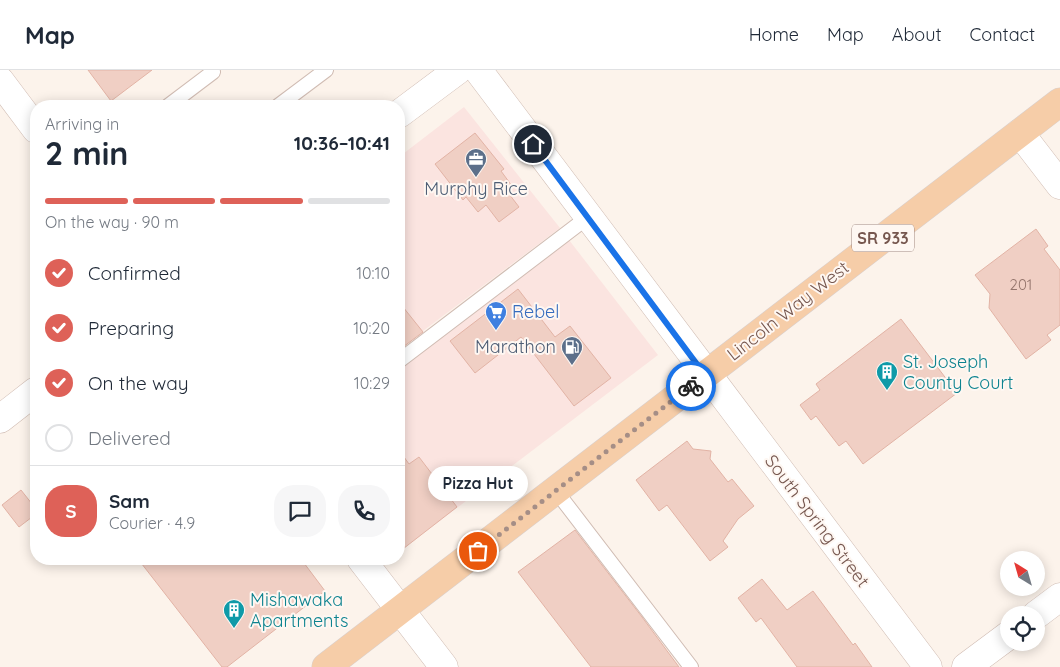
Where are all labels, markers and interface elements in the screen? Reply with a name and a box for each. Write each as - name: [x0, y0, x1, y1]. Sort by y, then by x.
- text: Map: [25, 20, 75, 50]
- text: Home: [749, 23, 799, 46]
- text: Map: [827, 23, 864, 46]
- text: About: [892, 23, 942, 46]
- text: Contact: [970, 23, 1035, 46]
- text: Arriving in: [45, 114, 119, 134]
- pin: [512, 123, 554, 165]
- icon: home: [519, 130, 547, 158]
- text: 10:36–10:41: [294, 131, 390, 155]
- text: 2 min: [45, 133, 128, 173]
- office icon: Murphy Rice: [464, 147, 488, 178]
- place label: Murphy Rice: [424, 177, 528, 200]
- text: On the way · 90 m: [45, 212, 179, 232]
- road number: SR 933: [852, 224, 914, 252]
- street label: Lincoln Way West: [722, 256, 853, 365]
- icon: check: [45, 259, 73, 287]
- text: Confirmed: [88, 261, 181, 285]
- text: 10:10: [356, 263, 390, 283]
- house number: 201: [1010, 275, 1032, 294]
- supermarket icon: Rebel: [484, 300, 508, 331]
- place label: Rebel: [512, 300, 559, 323]
- icon: check: [45, 314, 73, 342]
- text: Preparing: [88, 316, 174, 340]
- text: 10:20: [353, 318, 390, 338]
- place label: Marathon: [475, 335, 556, 358]
- fuel station icon: Marathon: [560, 335, 584, 366]
- place label: St. Joseph County Court: [903, 350, 1013, 394]
- building icon: St. Joseph County Court: [875, 360, 899, 391]
- courier: [666, 361, 716, 411]
- icon: check: [45, 369, 73, 397]
- text: On the way: [88, 371, 189, 395]
- icon: bike: [677, 372, 705, 400]
- text: 10:29: [354, 373, 390, 393]
- text: Delivered: [88, 426, 171, 450]
- street label: South Spring Street: [760, 450, 875, 592]
- callout: Pizza Hut: [428, 466, 528, 501]
- text: Pizza Hut: [443, 473, 513, 493]
- button: chat: [274, 485, 326, 537]
- button: phone: [338, 485, 390, 537]
- text: Sam: [109, 489, 150, 513]
- text: S: [65, 499, 77, 523]
- text: Courier · 4.9: [109, 513, 195, 533]
- pin: [457, 530, 499, 572]
- icon: bag: [464, 537, 492, 565]
- north arrow: [1000, 551, 1045, 596]
- map controls: [1000, 551, 1045, 651]
- place label: Mishawaka Apartments: [250, 588, 348, 632]
- building icon: Mishawaka Apartments: [222, 598, 246, 629]
- button: locate: [1000, 606, 1045, 651]

